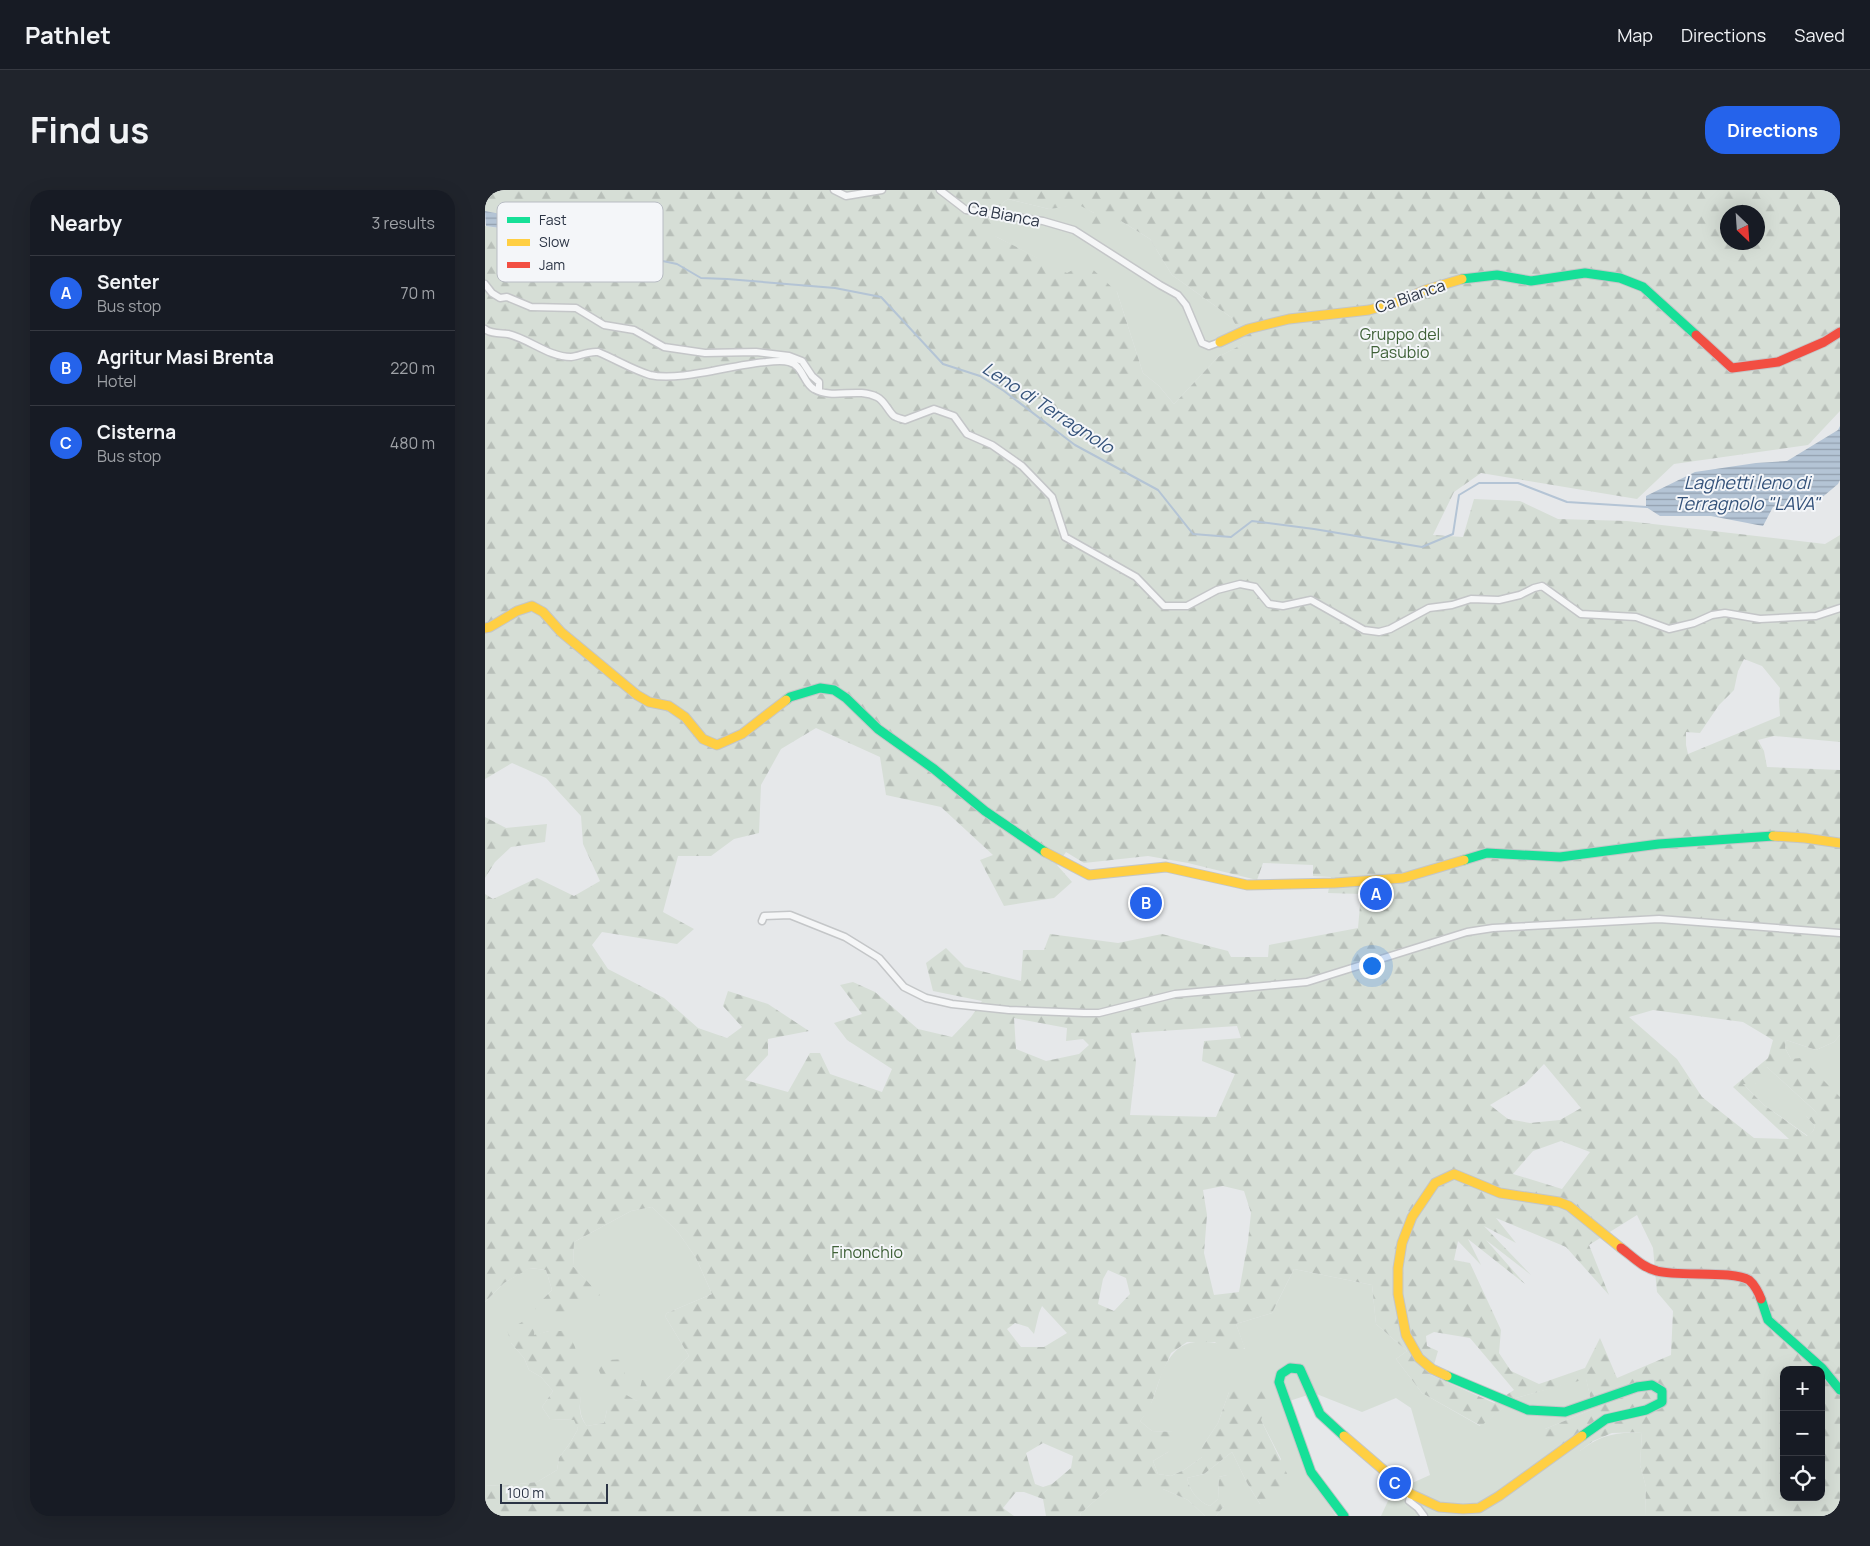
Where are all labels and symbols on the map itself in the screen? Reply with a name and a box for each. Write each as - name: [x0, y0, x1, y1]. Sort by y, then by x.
- street label: Ca Bianca: [966, 196, 1042, 232]
- legend: [497, 202, 663, 282]
- north arrow: [1720, 205, 1765, 250]
- text: Fast: [539, 210, 567, 229]
- text: Slow: [539, 232, 570, 251]
- text: Jam: [539, 255, 565, 274]
- street label: Ca Bianca: [1372, 274, 1448, 318]
- park label: Gruppo del Pasubio: [1360, 323, 1440, 363]
- water label: Leno di Terragnolo: [978, 356, 1120, 459]
- water label: Laghetti leno di Terragnolo "LAVA": [1674, 470, 1822, 515]
- pin: A: [1360, 875, 1392, 913]
- pin: B: [1130, 884, 1162, 922]
- your location: [1359, 953, 1385, 979]
- park label: Finonchio: [831, 1241, 903, 1263]
- pin: C: [1379, 1464, 1411, 1502]
- scale bar: [500, 1481, 607, 1504]

